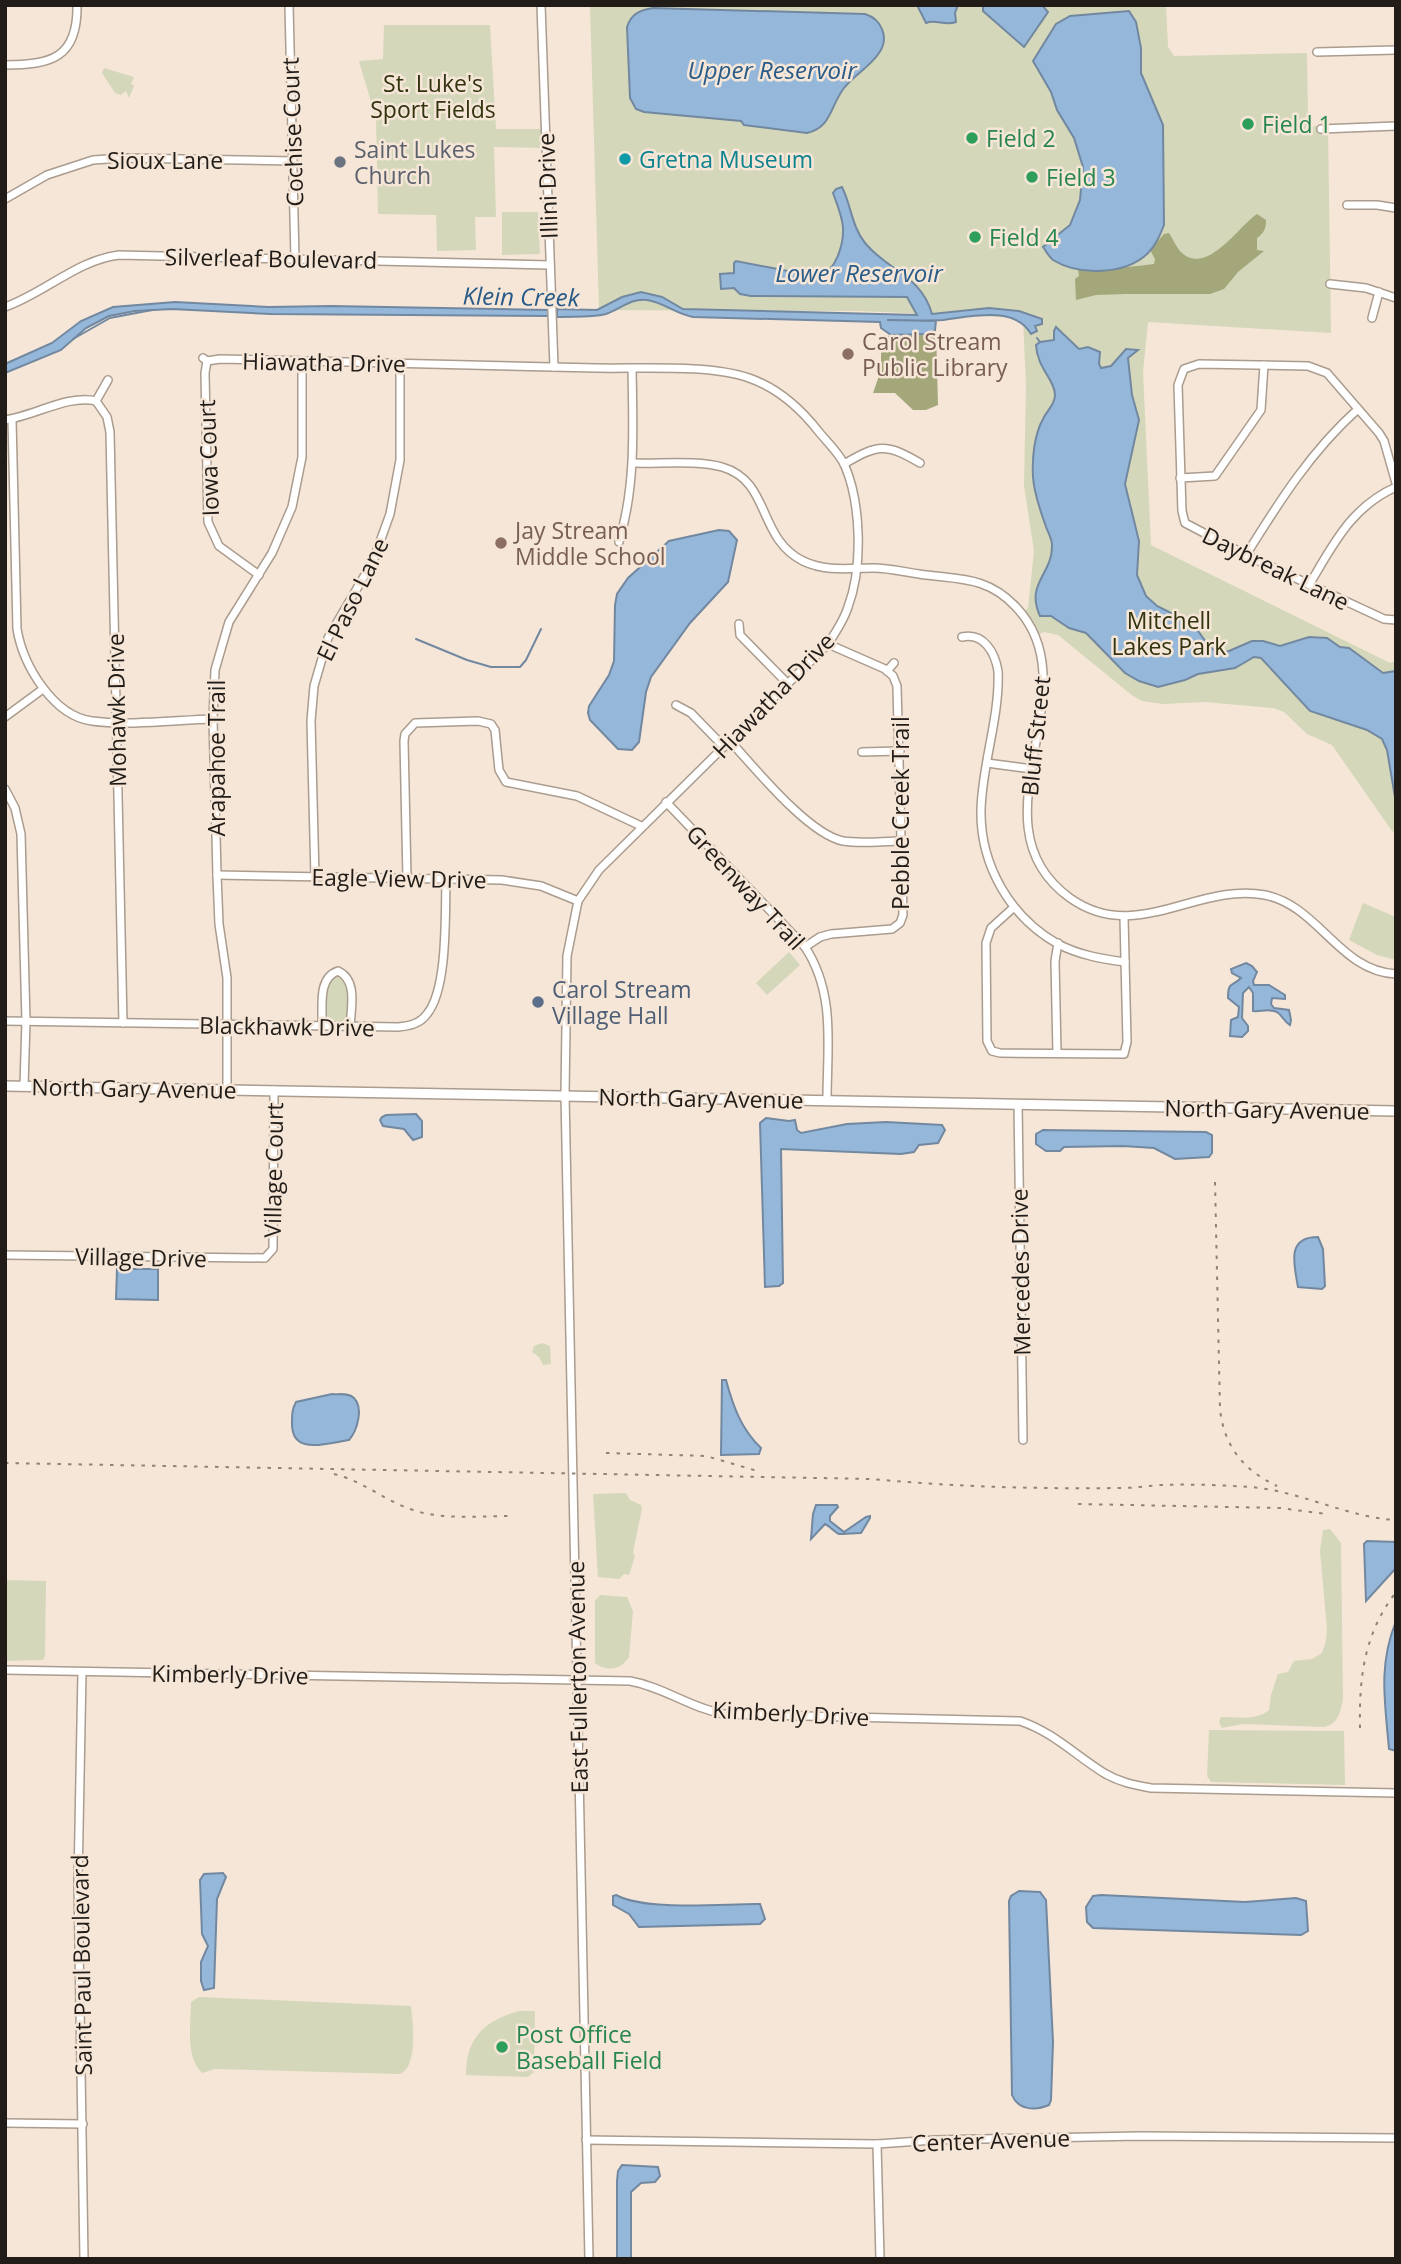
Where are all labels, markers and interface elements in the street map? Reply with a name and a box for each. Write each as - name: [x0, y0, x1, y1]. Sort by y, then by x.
- water label: Upper Reservoir: [687, 53, 858, 86]
- street label: Cochise Court: [273, 57, 311, 207]
- park label: St. Luke's Sport Fields: [370, 67, 496, 125]
- place label: Field 1: [1262, 108, 1332, 140]
- marker: Field 1: [1240, 116, 1256, 132]
- place label: Field 2: [986, 122, 1056, 154]
- marker: Field 2: [964, 130, 980, 146]
- street label: Illini Drive: [529, 132, 565, 240]
- place label: Saint Lukes Church: [354, 133, 476, 191]
- place label: Gretna Museum: [639, 143, 813, 175]
- street label: Sioux Lane: [107, 144, 223, 176]
- marker: Gretna Museum: [617, 151, 633, 167]
- marker: Saint Lukes Church: [332, 154, 348, 170]
- place label: Field 3: [1046, 161, 1116, 193]
- marker: Field 3: [1024, 169, 1040, 185]
- place label: Field 4: [989, 221, 1059, 253]
- marker: Field 4: [967, 229, 983, 245]
- street label: Silverleaf Boulevard: [164, 240, 378, 276]
- water label: Lower Reservoir: [775, 256, 944, 289]
- water label: Klein Creek: [462, 278, 581, 314]
- place label: Carol Stream Public Library: [862, 325, 1008, 383]
- street label: Hiawatha Drive: [242, 345, 406, 379]
- marker: Carol Stream Public Library: [840, 346, 856, 362]
- street label: Iowa Court: [190, 399, 226, 517]
- place label: Jay Stream Middle School: [513, 514, 666, 572]
- street label: Daybreak Lane: [1197, 519, 1355, 617]
- street label: El Paso Lane: [308, 532, 396, 666]
- marker: Jay Stream Middle School: [493, 535, 509, 551]
- park label: Mitchell Lakes Park: [1112, 604, 1226, 662]
- street label: Hiawatha Drive: [705, 625, 841, 765]
- street label: Mohawk Drive: [99, 633, 133, 787]
- street label: Bluff Street: [1013, 674, 1057, 798]
- street label: Arapahoe Trail: [200, 680, 232, 836]
- street label: Pebble Creek Trail: [884, 716, 916, 910]
- street label: Greenway Trail: [680, 817, 812, 957]
- street label: Eagle View Drive: [311, 860, 487, 896]
- place label: Carol Stream Village Hall: [552, 973, 691, 1031]
- marker: Carol Stream Village Hall: [530, 994, 546, 1010]
- street label: Blackhawk Drive: [199, 1008, 375, 1044]
- street label: North Gary Avenue: [31, 1070, 237, 1106]
- street label: North Gary Avenue: [598, 1080, 804, 1116]
- street label: North Gary Avenue: [1164, 1091, 1370, 1127]
- street label: Village Court: [256, 1102, 290, 1238]
- street label: Mercedes Drive: [1003, 1188, 1037, 1356]
- street label: Village Drive: [75, 1240, 207, 1274]
- street label: East Fullerton Avenue: [559, 1560, 595, 1794]
- street label: Kimberly Drive: [151, 1657, 309, 1691]
- street label: Kimberly Drive: [712, 1693, 870, 1733]
- street label: Saint Paul Boulevard: [63, 1854, 99, 2076]
- place label: Post Office Baseball Field: [516, 2018, 662, 2076]
- marker: Post Office Baseball Field: [494, 2039, 510, 2055]
- street label: Center Avenue: [911, 2121, 1071, 2159]

